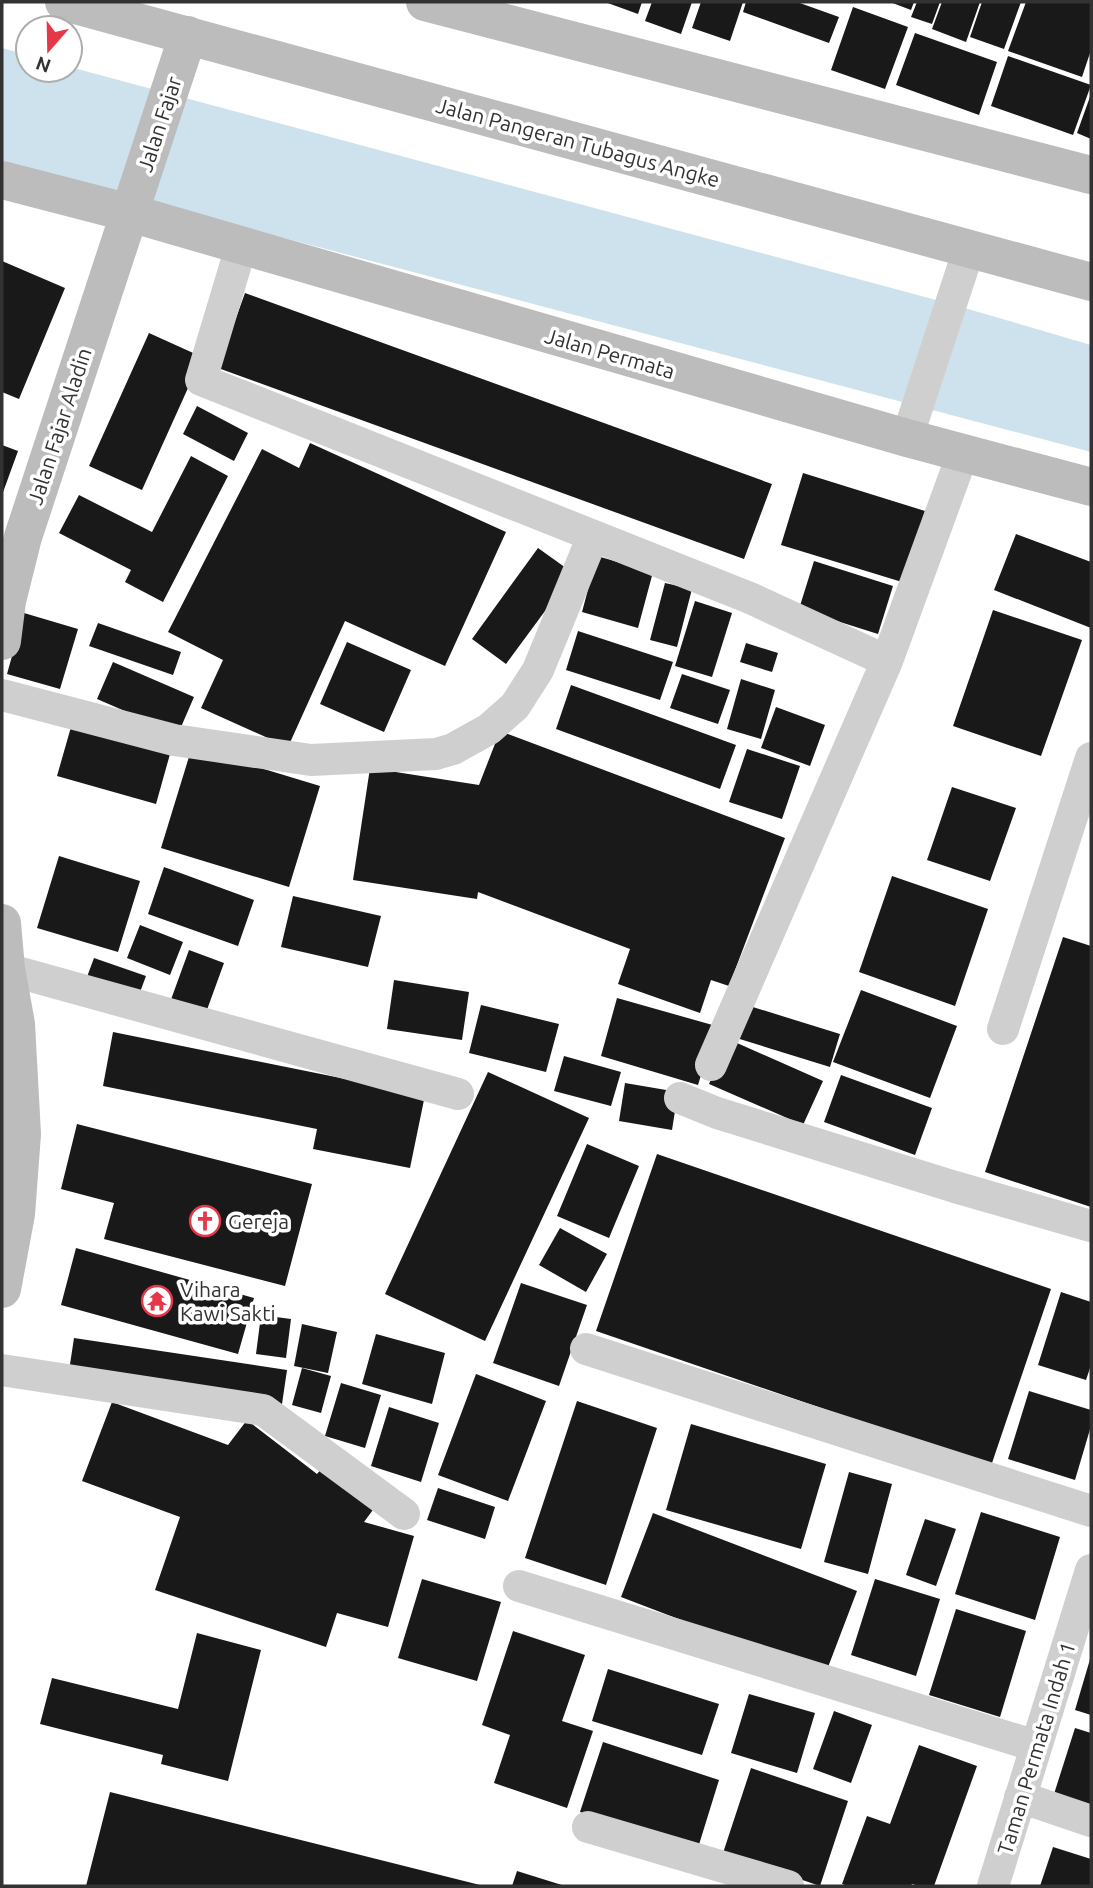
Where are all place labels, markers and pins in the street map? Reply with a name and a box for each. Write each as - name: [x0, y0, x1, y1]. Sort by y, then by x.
- church icon: Gereja: [188, 1204, 222, 1238]
- place label: Gereja: [228, 1209, 289, 1233]
- place label: Vihara Kawi Sakti: [180, 1277, 276, 1325]
- temple icon: Vihara Kawi Sakti: [140, 1284, 174, 1318]

